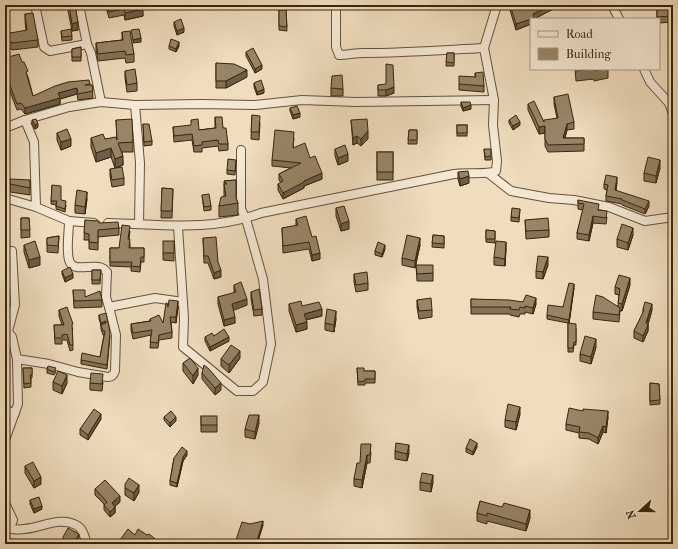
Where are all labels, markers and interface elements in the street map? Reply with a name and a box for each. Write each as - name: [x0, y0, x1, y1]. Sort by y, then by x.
- legend: [530, 18, 660, 70]
- text: Road: [566, 27, 593, 41]
- text: Building: [566, 47, 611, 61]
- north arrow: [620, 491, 660, 531]
- text: N: [623, 508, 639, 521]

